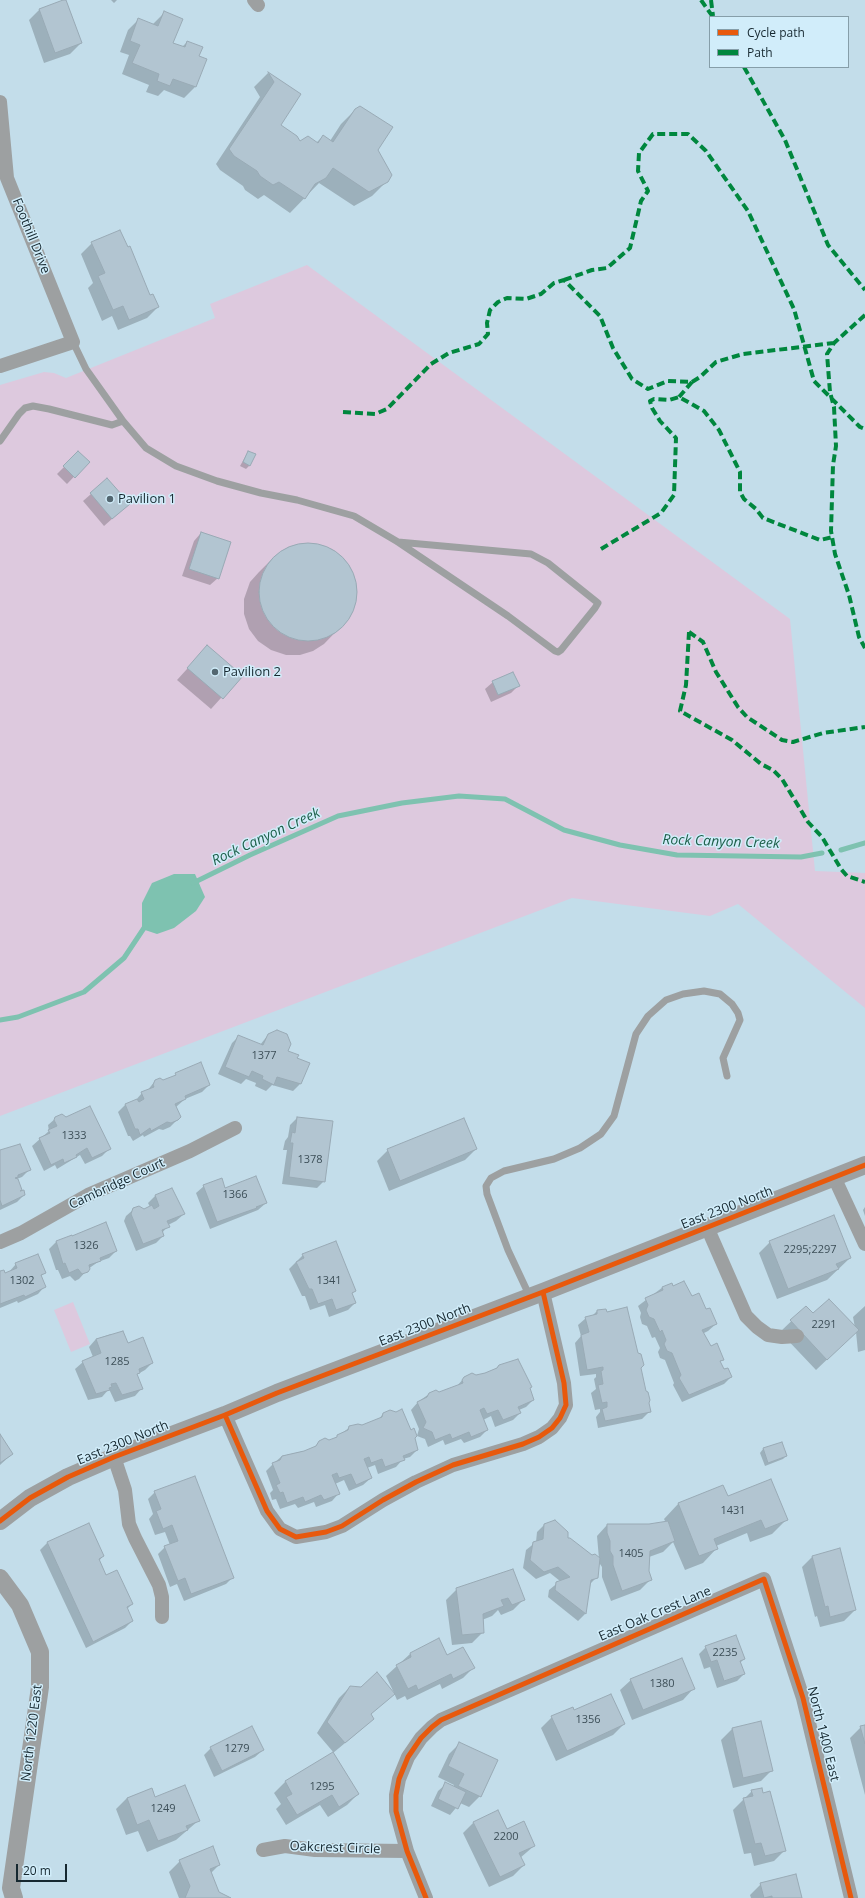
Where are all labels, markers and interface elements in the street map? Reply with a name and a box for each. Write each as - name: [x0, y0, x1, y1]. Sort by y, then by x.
- legend: [709, 16, 849, 68]
- text: Cycle path: [747, 24, 805, 41]
- text: Path: [747, 44, 773, 61]
- street label: Foothill Drive: [9, 196, 53, 276]
- place label: Pavilion 1: [118, 491, 176, 507]
- marker: Pavilion 1: [105, 494, 115, 504]
- place label: Pavilion 2: [223, 664, 281, 680]
- marker: Pavilion 2: [210, 667, 220, 677]
- water label: Rock Canyon Creek: [209, 805, 323, 869]
- water label: Rock Canyon Creek: [662, 832, 780, 852]
- house number: 1377: [251, 1049, 277, 1063]
- house number: 1333: [61, 1129, 87, 1143]
- house number: 1378: [297, 1153, 323, 1167]
- street label: Cambridge Court: [67, 1155, 167, 1213]
- street label: East 2300 North: [679, 1183, 775, 1233]
- house number: 1366: [222, 1188, 248, 1202]
- house number: 1326: [73, 1239, 99, 1253]
- house number: 2295;2297: [783, 1243, 837, 1257]
- house number: 1302: [9, 1274, 35, 1288]
- house number: 1341: [316, 1274, 342, 1288]
- street label: East 2300 North: [377, 1300, 473, 1350]
- house number: 2291: [811, 1318, 837, 1332]
- house number: 1285: [104, 1355, 130, 1369]
- street label: East 2300 North: [75, 1418, 171, 1468]
- house number: 1431: [720, 1504, 746, 1518]
- house number: 1405: [618, 1547, 644, 1561]
- street label: East Oak Crest Lane: [596, 1583, 714, 1645]
- house number: 2235: [712, 1646, 738, 1660]
- house number: 1380: [649, 1677, 675, 1691]
- street label: North 1220 East: [18, 1684, 46, 1782]
- street label: North 1400 East: [804, 1685, 842, 1783]
- house number: 1356: [575, 1713, 601, 1727]
- house number: 1279: [224, 1742, 250, 1756]
- house number: 1295: [309, 1780, 335, 1794]
- house number: 1249: [150, 1802, 176, 1816]
- house number: 2200: [493, 1830, 519, 1844]
- street label: Oakcrest Circle: [289, 1839, 381, 1857]
- scale bar: [18, 1856, 69, 1882]
- text: 20 m: [23, 1862, 51, 1879]

